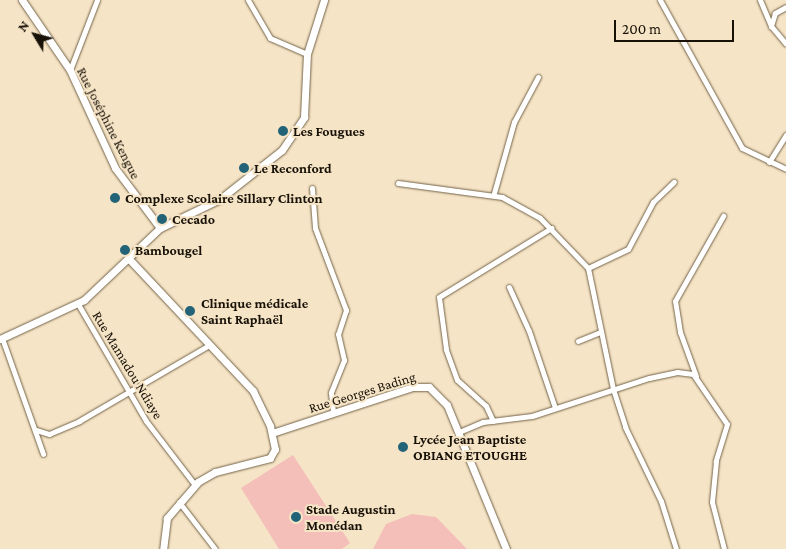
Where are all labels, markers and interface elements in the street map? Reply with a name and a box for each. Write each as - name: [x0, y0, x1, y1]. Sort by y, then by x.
- north arrow: [10, 10, 60, 60]
- scale bar: [616, 10, 736, 42]
- text: N: [14, 17, 32, 35]
- text: 200 m: [622, 21, 661, 37]
- street label: Rue Joséphine Kengue: [74, 64, 144, 182]
- place label: Les Fougues: [293, 123, 365, 139]
- marker: Les Fougues: [277, 125, 289, 137]
- place label: Le Reconford: [254, 160, 332, 176]
- marker: Le Reconford: [238, 162, 250, 174]
- place label: Complexe Scolaire Sillary Clinton: [125, 190, 323, 206]
- marker: Complexe Scolaire Sillary Clinton: [109, 192, 121, 204]
- place label: Cecado: [172, 211, 215, 227]
- marker: Cecado: [156, 213, 168, 225]
- place label: Bambougel: [135, 242, 202, 258]
- marker: Bambougel: [119, 244, 131, 256]
- place label: Clinique médicale Saint Raphaël: [201, 295, 308, 328]
- marker: Clinique médicale Saint Raphaël: [183, 304, 197, 318]
- street label: Rue Mamadou Ndiaye: [89, 308, 167, 422]
- street label: Rue Georges Bading: [307, 368, 417, 416]
- place label: Lycée Jean Baptiste OBIANG ETOUGHE: [413, 431, 527, 464]
- marker: Lycée Jean Baptiste OBIANG ETOUGHE: [397, 441, 409, 453]
- place label: Stade Augustin Monédan: [306, 501, 396, 534]
- marker: Stade Augustin Monédan: [290, 511, 302, 523]

